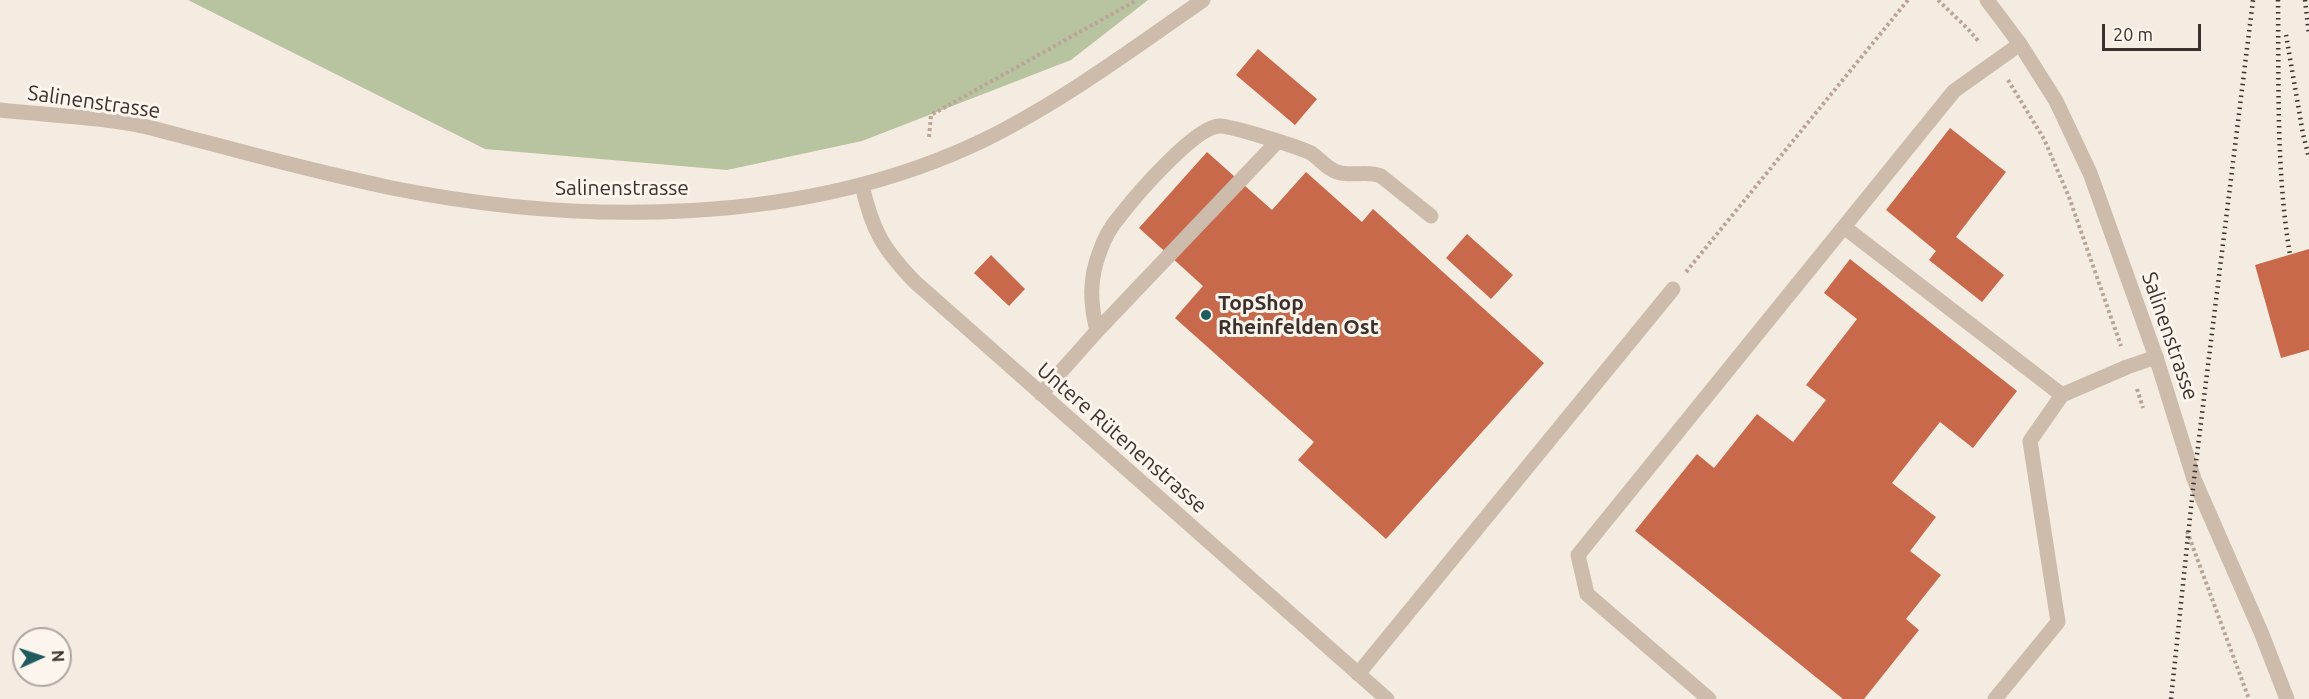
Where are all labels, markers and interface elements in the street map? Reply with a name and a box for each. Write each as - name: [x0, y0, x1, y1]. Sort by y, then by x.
- scale bar: [2105, 12, 2204, 50]
- text: 20 m: [2113, 24, 2153, 44]
- street label: Salinenstrasse: [26, 80, 162, 124]
- street label: Salinenstrasse: [555, 175, 689, 201]
- street label: Salinenstrasse: [2136, 269, 2204, 403]
- place label: TopShop Rheinfelden Ost: [1218, 290, 1379, 340]
- marker: TopShop Rheinfelden Ost: [1199, 308, 1213, 322]
- street label: Untere Rütenenstrasse: [1032, 357, 1212, 519]
- north arrow: [12, 627, 72, 687]
- text: N: [49, 650, 67, 663]

